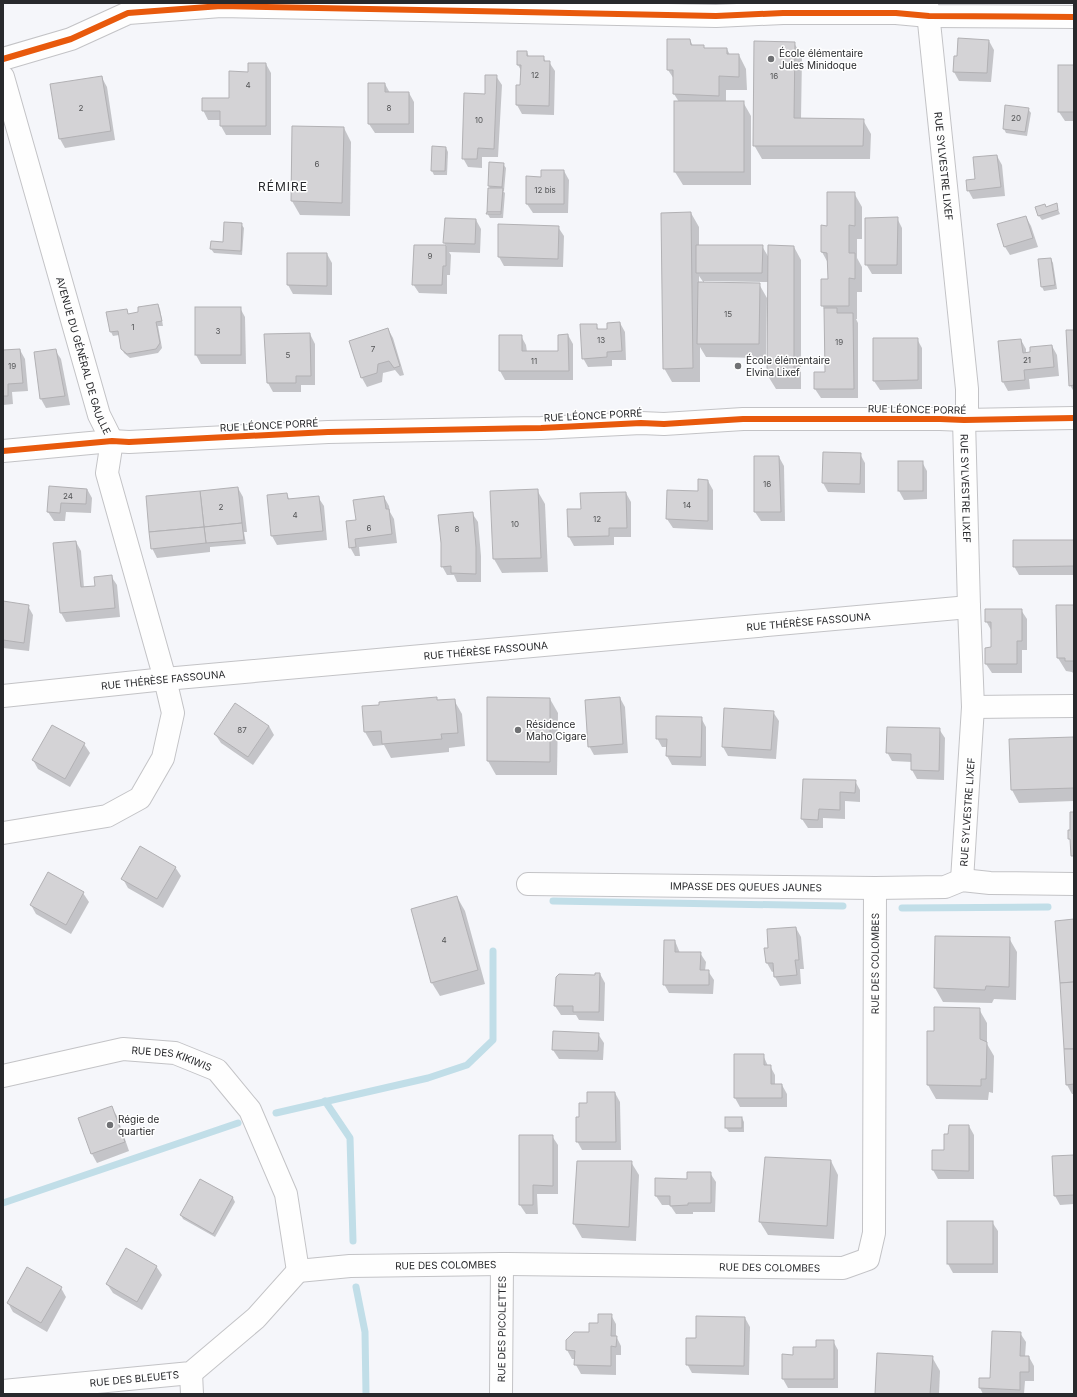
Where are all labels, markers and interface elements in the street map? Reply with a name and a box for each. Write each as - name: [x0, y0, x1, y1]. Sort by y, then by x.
- place label: École élémentaire Jules Minidoque: [779, 46, 863, 71]
- marker: École élémentaire Jules Minidoque: [766, 54, 776, 64]
- house number: 12: [531, 70, 539, 80]
- house number: 16: [770, 71, 778, 81]
- house number: 4: [245, 80, 251, 90]
- house number: 2: [79, 103, 84, 113]
- house number: 8: [387, 103, 392, 113]
- street label: RUE SYLVESTRE LIXEF: [932, 111, 956, 221]
- house number: 20: [1011, 113, 1021, 123]
- house number: 10: [475, 115, 483, 125]
- house number: 6: [315, 159, 320, 169]
- district label: RÉMIRE: [258, 179, 308, 194]
- house number: 12 bis: [534, 185, 556, 195]
- house number: 9: [428, 251, 433, 261]
- street label: AVENUE DU GÉNÉRAL DE GAULLE: [54, 275, 114, 436]
- house number: 15: [724, 309, 732, 319]
- house number: 1: [131, 322, 135, 332]
- house number: 3: [216, 326, 221, 336]
- house number: 13: [597, 335, 605, 345]
- house number: 19: [835, 337, 843, 347]
- house number: 7: [371, 344, 376, 354]
- house number: 5: [286, 350, 291, 360]
- place label: École élémentaire Elvina Lixef: [746, 353, 830, 378]
- house number: 21: [1023, 355, 1031, 365]
- house number: 11: [531, 356, 537, 366]
- house number: 19: [8, 361, 16, 371]
- marker: École élémentaire Elvina Lixef: [733, 361, 743, 371]
- street label: RUE LÉONCE PORRÉ: [868, 401, 966, 416]
- street label: RUE LÉONCE PORRÉ: [543, 405, 643, 424]
- street label: RUE LÉONCE PORRÉ: [219, 415, 319, 434]
- street label: RUE SYLVESTRE LIXEF: [958, 434, 973, 543]
- house number: 16: [763, 479, 771, 489]
- house number: 24: [63, 491, 73, 501]
- house number: 14: [683, 500, 691, 510]
- house number: 2: [219, 502, 224, 512]
- house number: 4: [292, 510, 298, 520]
- house number: 12: [593, 514, 601, 524]
- house number: 10: [511, 519, 519, 529]
- house number: 6: [367, 523, 372, 533]
- house number: 8: [455, 524, 460, 534]
- street label: RUE THÉRÈSE FASSOUNA: [746, 610, 871, 633]
- street label: RUE THÉRÈSE FASSOUNA: [423, 639, 549, 662]
- street label: RUE THÉRÈSE FASSOUNA: [101, 668, 226, 692]
- place label: Résidence Maho Cigare: [526, 718, 586, 742]
- house number: 87: [237, 725, 247, 735]
- marker: Résidence Maho Cigare: [513, 725, 523, 735]
- street label: RUE SYLVESTRE LIXEF: [957, 757, 977, 867]
- street label: IMPASSE DES QUEUES JAUNES: [670, 880, 822, 893]
- street label: RUE DES COLOMBES: [869, 913, 881, 1014]
- house number: 4: [441, 935, 447, 945]
- street label: RUE DES KIKIWIS: [131, 1044, 214, 1073]
- place label: Régie de quartier: [118, 1113, 159, 1137]
- marker: Régie de quartier: [105, 1120, 115, 1130]
- street label: RUE DES COLOMBES: [395, 1258, 496, 1271]
- street label: RUE DES COLOMBES: [719, 1261, 820, 1274]
- street label: RUE DES PICOLETTES: [495, 1276, 508, 1382]
- street label: RUE DES BLEUETS: [89, 1368, 180, 1389]

